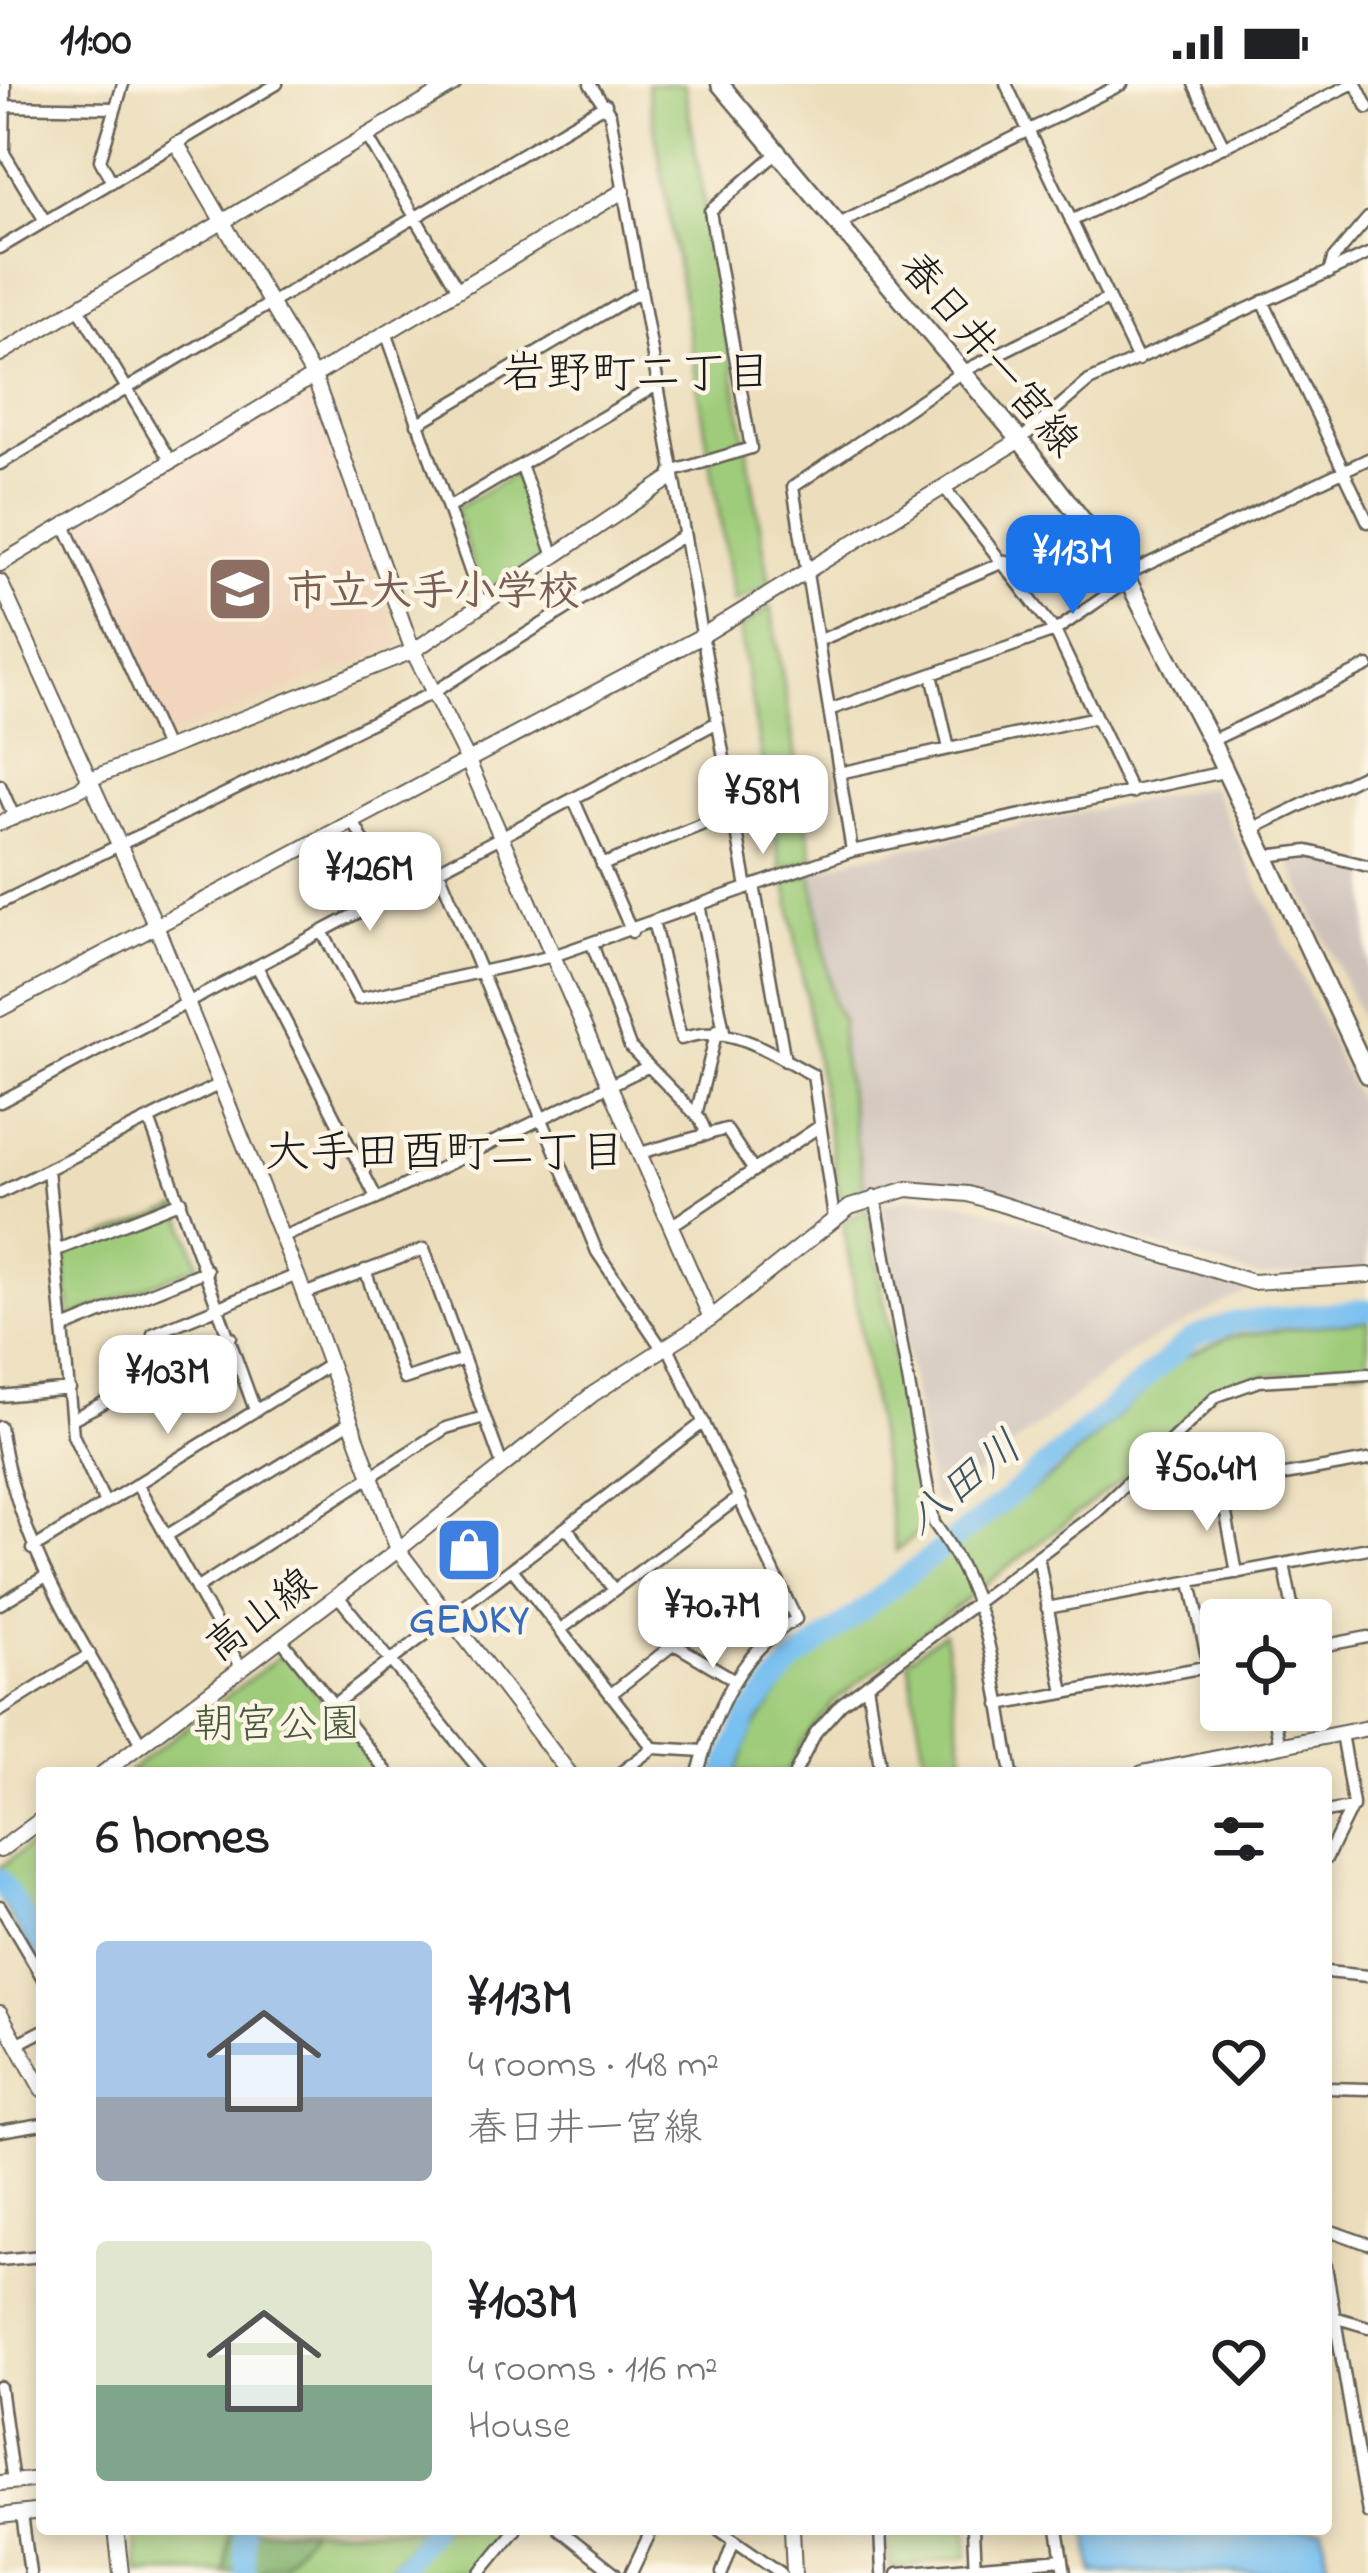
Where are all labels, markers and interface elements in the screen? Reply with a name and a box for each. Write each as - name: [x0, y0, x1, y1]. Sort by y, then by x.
- text: 11:00: [60, 9, 131, 75]
- street label: 春日井一宮線: [883, 240, 1092, 472]
- district label: 岩野町二丁目: [501, 343, 771, 409]
- pin: ¥113M: [989, 515, 1157, 617]
- text: ¥113M: [1033, 525, 1113, 582]
- school or university icon: 市立大手小学校: [205, 554, 275, 624]
- place label: 市立大手小学校: [286, 563, 580, 624]
- pin: ¥58M: [692, 755, 834, 857]
- text: ¥58M: [725, 765, 801, 822]
- pin: ¥126M: [286, 832, 454, 934]
- text: ¥126M: [326, 842, 414, 899]
- district label: 大手田酉町二丁目: [265, 1122, 625, 1188]
- pin: ¥103M: [84, 1335, 252, 1437]
- text: ¥103M: [126, 1345, 210, 1402]
- water label: 八田川: [892, 1417, 1038, 1553]
- pin: ¥50.4M: [1109, 1432, 1305, 1534]
- text: ¥50.4M: [1156, 1442, 1258, 1499]
- shop icon: GENKY: [434, 1515, 504, 1585]
- street label: 高山線: [193, 1554, 330, 1679]
- pin: ¥70.7M: [615, 1569, 811, 1671]
- text: ¥70.7M: [665, 1579, 761, 1636]
- place label: GENKY: [409, 1591, 530, 1652]
- map controls: [1200, 1599, 1332, 1731]
- button: locate: [1200, 1599, 1332, 1731]
- park label: 朝宮公園: [193, 1696, 361, 1757]
- text: 6 homes: [96, 1802, 270, 1877]
- icon: filters: [1206, 1806, 1272, 1872]
- text: ¥113M: [468, 1963, 572, 2038]
- icon: home: [192, 1989, 336, 2133]
- icon: heart: [1206, 2028, 1272, 2094]
- text: 4 rooms · 148 m²: [468, 2038, 719, 2095]
- text: 春日井一宮線: [468, 2102, 702, 2159]
- text: ¥103M: [468, 2267, 578, 2342]
- icon: home: [192, 2289, 336, 2433]
- icon: heart: [1206, 2328, 1272, 2394]
- text: 4 rooms · 116 m²: [468, 2342, 718, 2399]
- text: House: [468, 2399, 570, 2456]

